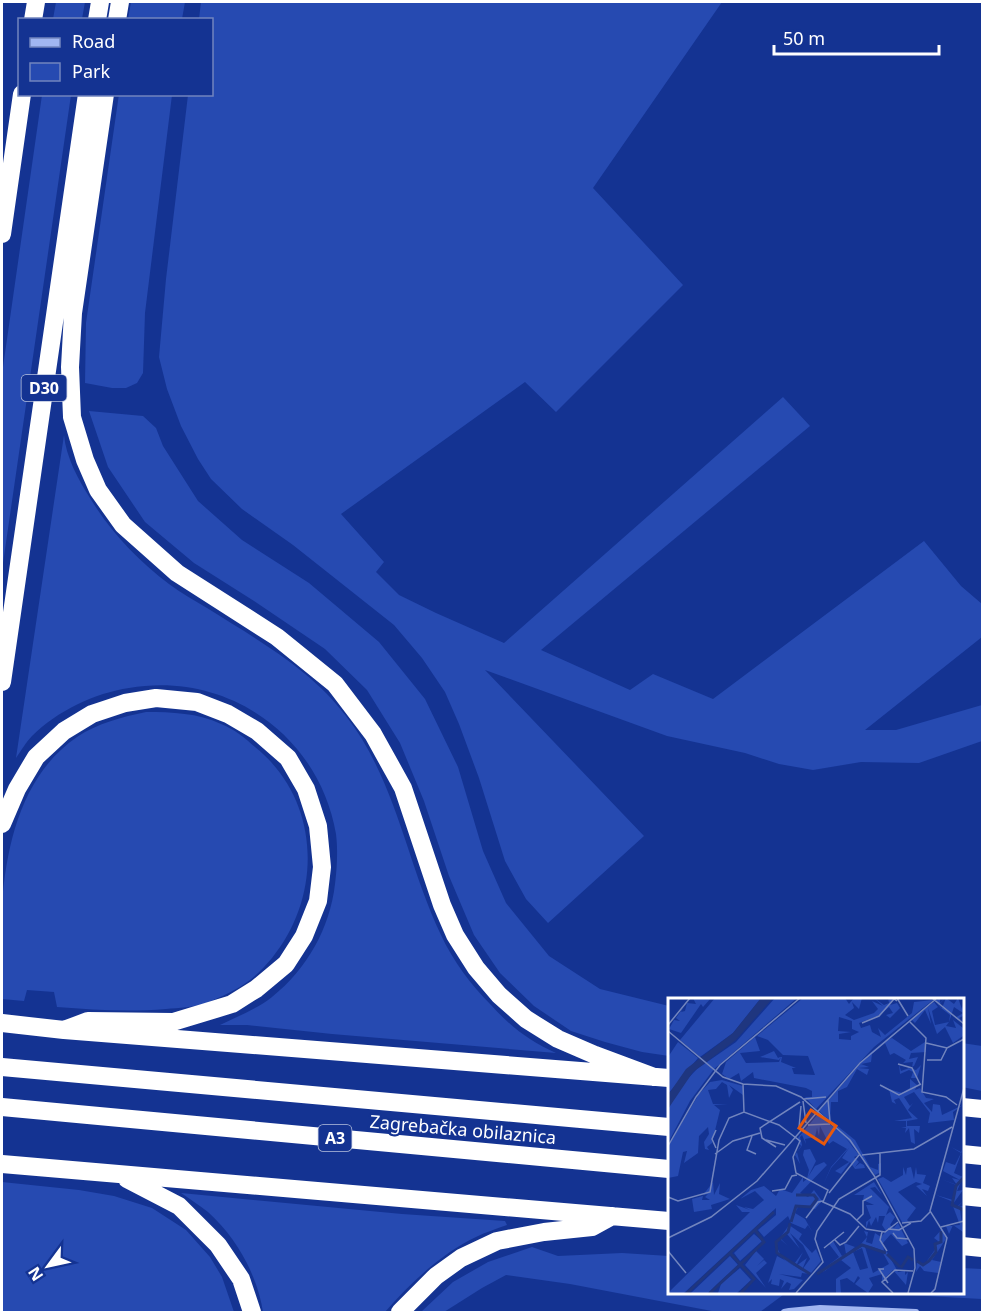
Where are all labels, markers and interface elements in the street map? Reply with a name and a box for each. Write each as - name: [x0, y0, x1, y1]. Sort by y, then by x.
- legend: [18, 18, 213, 96]
- scale bar: [774, 18, 939, 56]
- text: 50 m: [783, 26, 825, 50]
- text: Road: [72, 29, 115, 53]
- text: Park: [72, 59, 110, 83]
- road number: D30: [22, 375, 66, 401]
- inset map: [668, 998, 963, 1293]
- street label: Zagrebačka obilaznica: [369, 1109, 557, 1149]
- road number: A3: [318, 1125, 352, 1151]
- north arrow: [18, 1236, 78, 1296]
- text: N: [23, 1263, 48, 1286]

